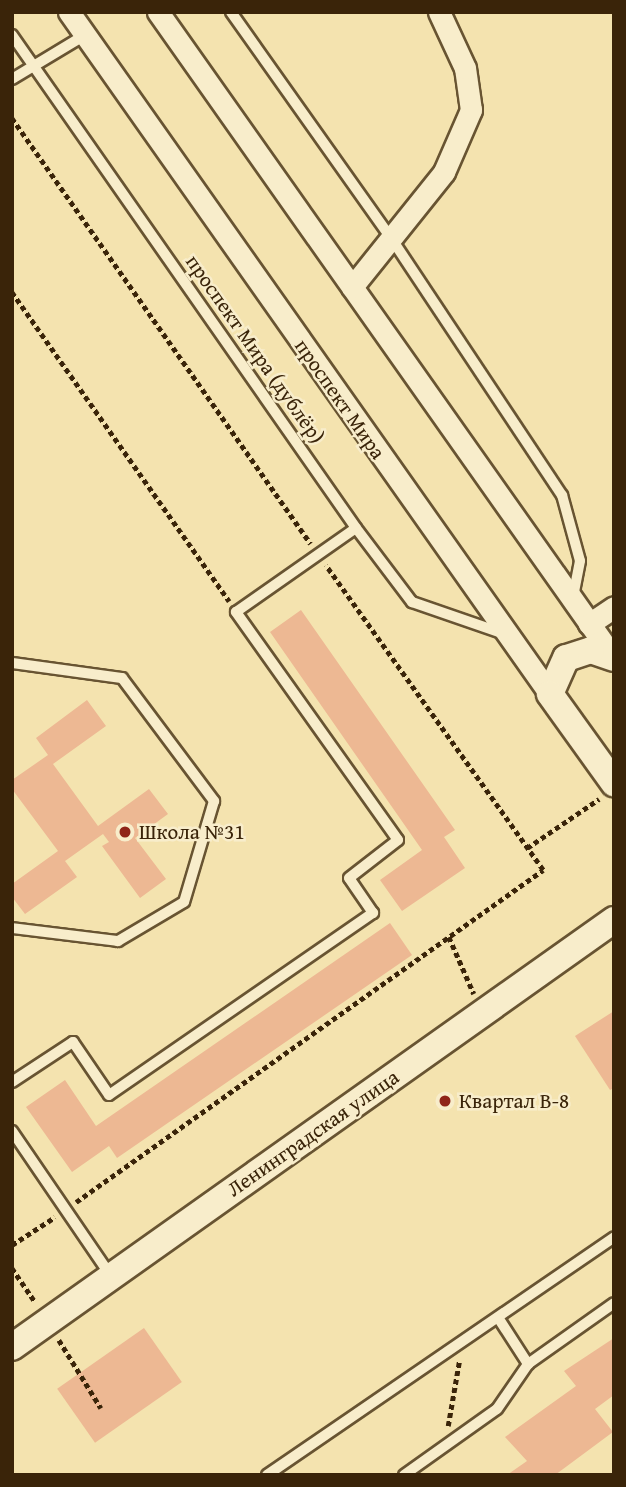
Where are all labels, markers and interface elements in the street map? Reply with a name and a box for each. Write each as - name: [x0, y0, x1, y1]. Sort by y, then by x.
- street label: проспект Мира (дублёр): [180, 250, 330, 448]
- street label: проспект Мира: [289, 334, 391, 464]
- place label: Школа №31: [139, 819, 245, 845]
- marker: Школа №31: [117, 824, 133, 840]
- street label: Ленинградская улица: [222, 1064, 404, 1202]
- place label: Квартал В-8: [459, 1088, 569, 1114]
- marker: Квартал В-8: [437, 1093, 453, 1109]

